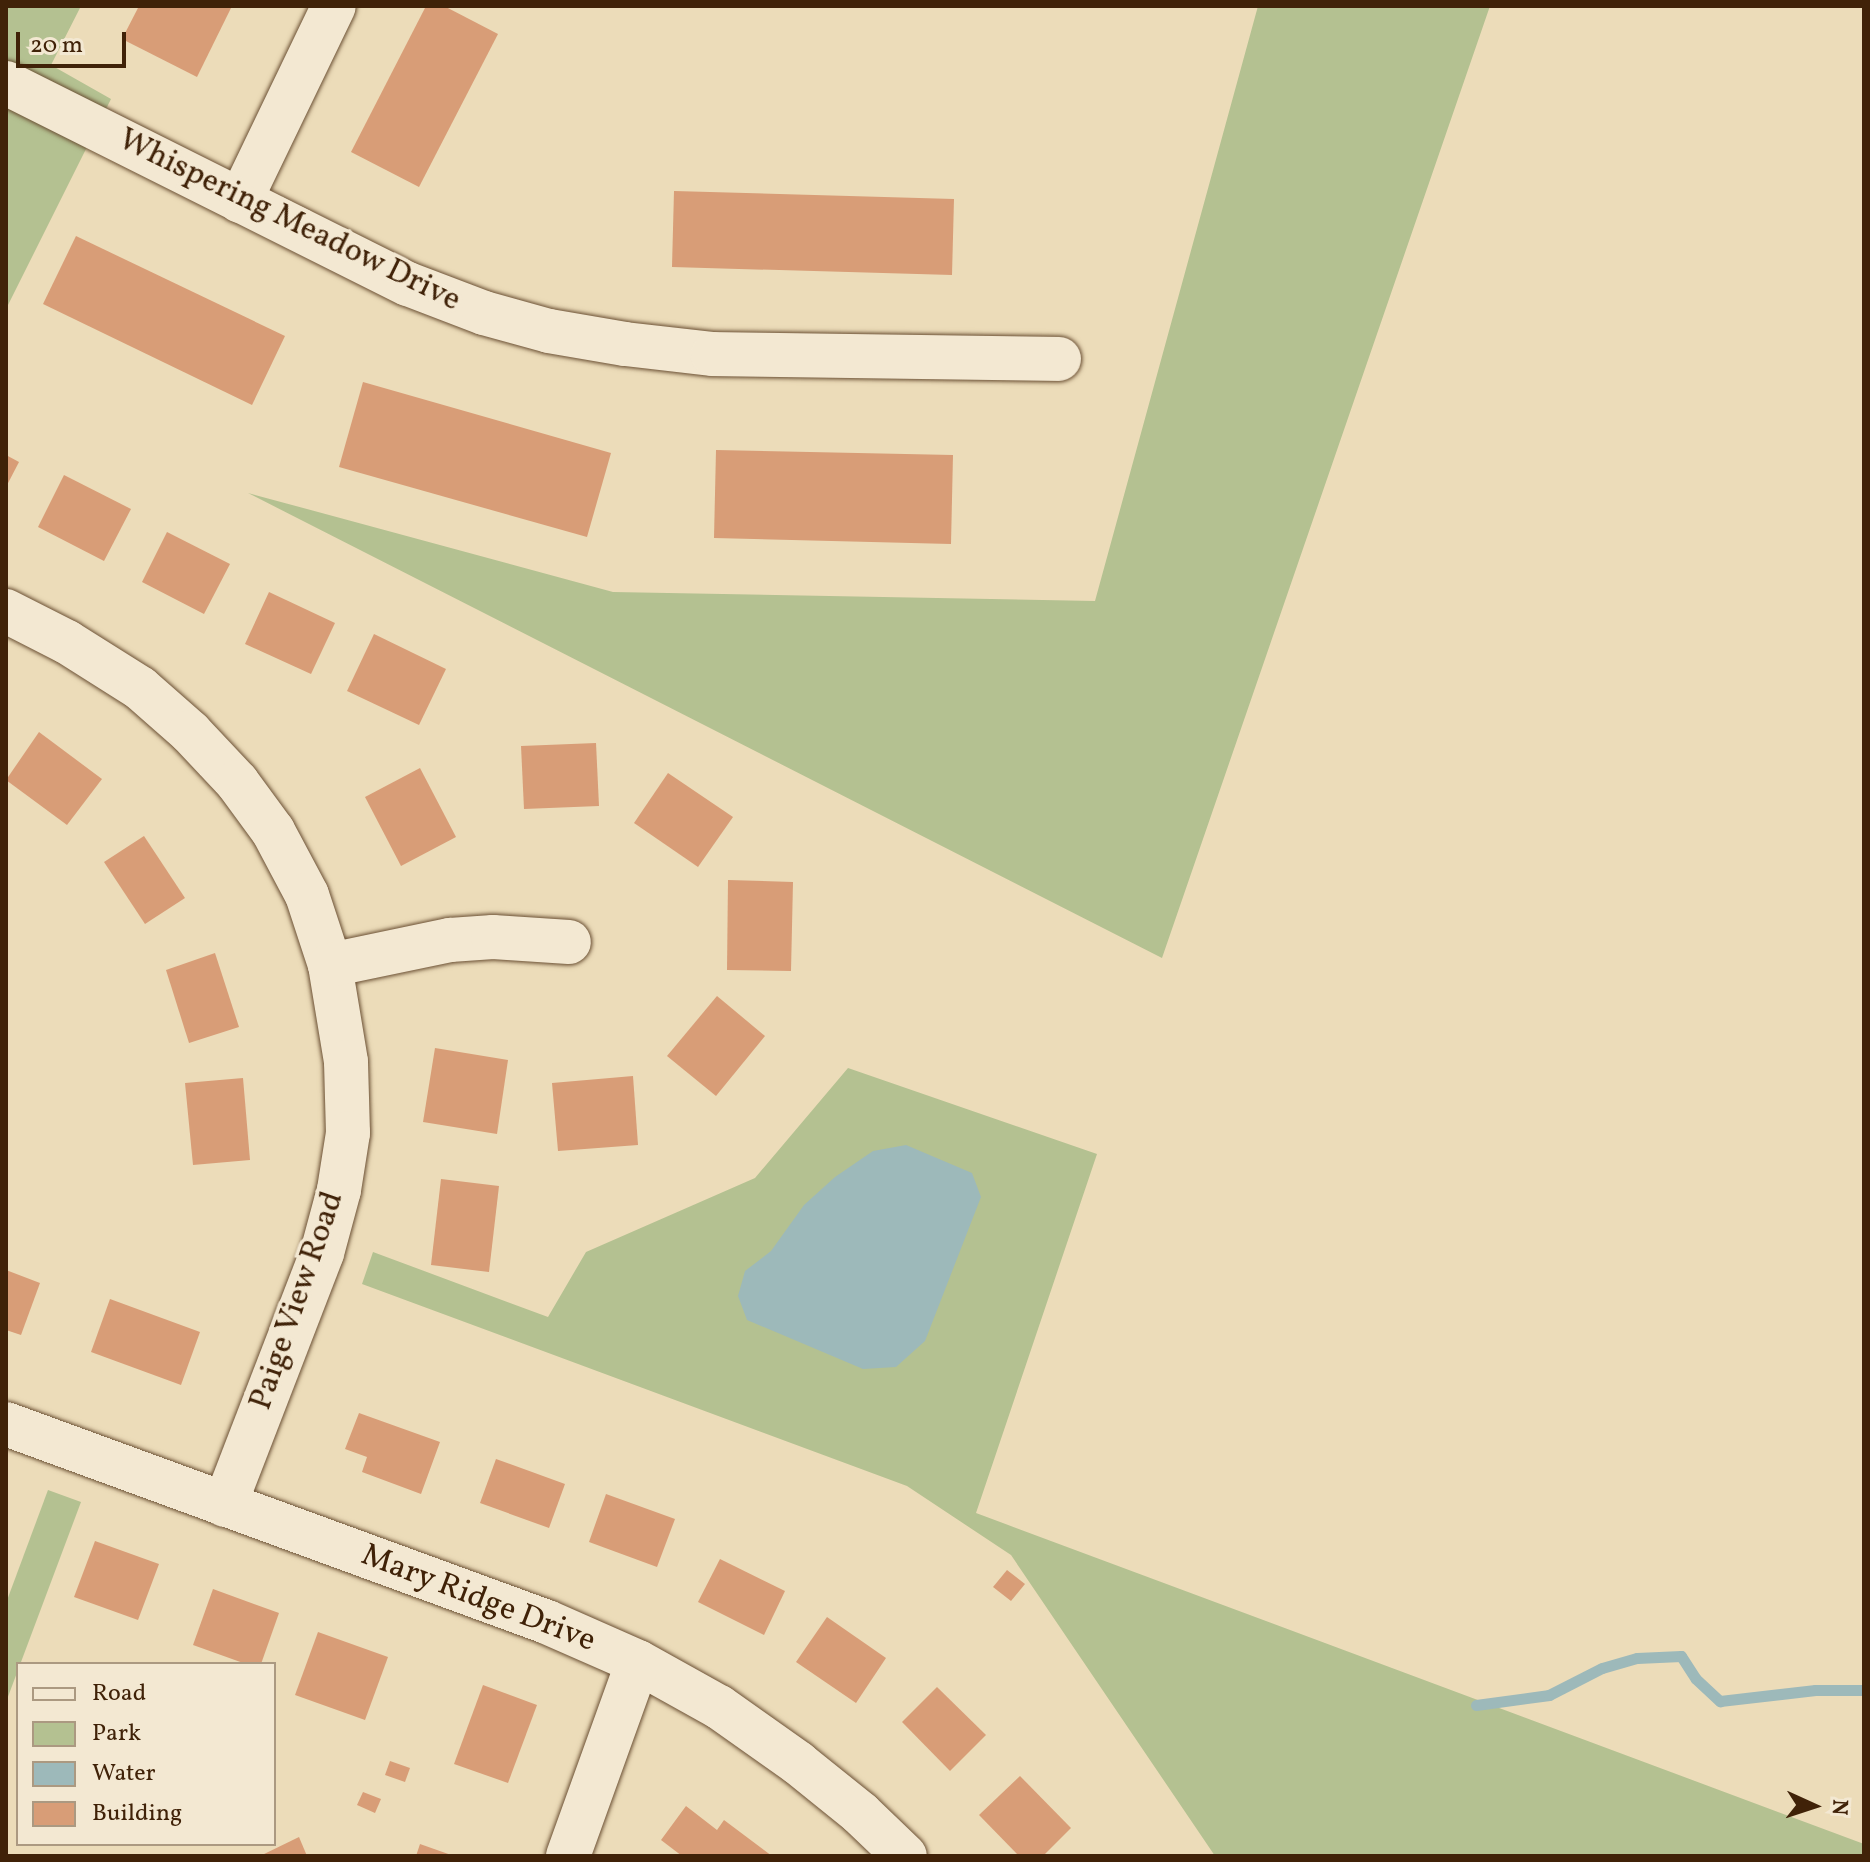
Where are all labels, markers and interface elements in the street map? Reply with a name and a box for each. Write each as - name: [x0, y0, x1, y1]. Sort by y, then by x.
- scale bar: [20, 16, 130, 66]
- text: 20 m: [30, 29, 83, 63]
- street label: Whispering Meadow Drive: [111, 121, 467, 321]
- street label: Paige View Road: [242, 1186, 354, 1416]
- street label: Mary Ridge Drive: [355, 1537, 601, 1661]
- legend: [16, 1662, 276, 1846]
- text: Road: [92, 1677, 146, 1711]
- text: Park: [92, 1717, 141, 1751]
- text: Water: [92, 1757, 156, 1791]
- north arrow: [1774, 1766, 1854, 1846]
- text: Building: [92, 1797, 182, 1831]
- text: N: [1823, 1798, 1854, 1816]

